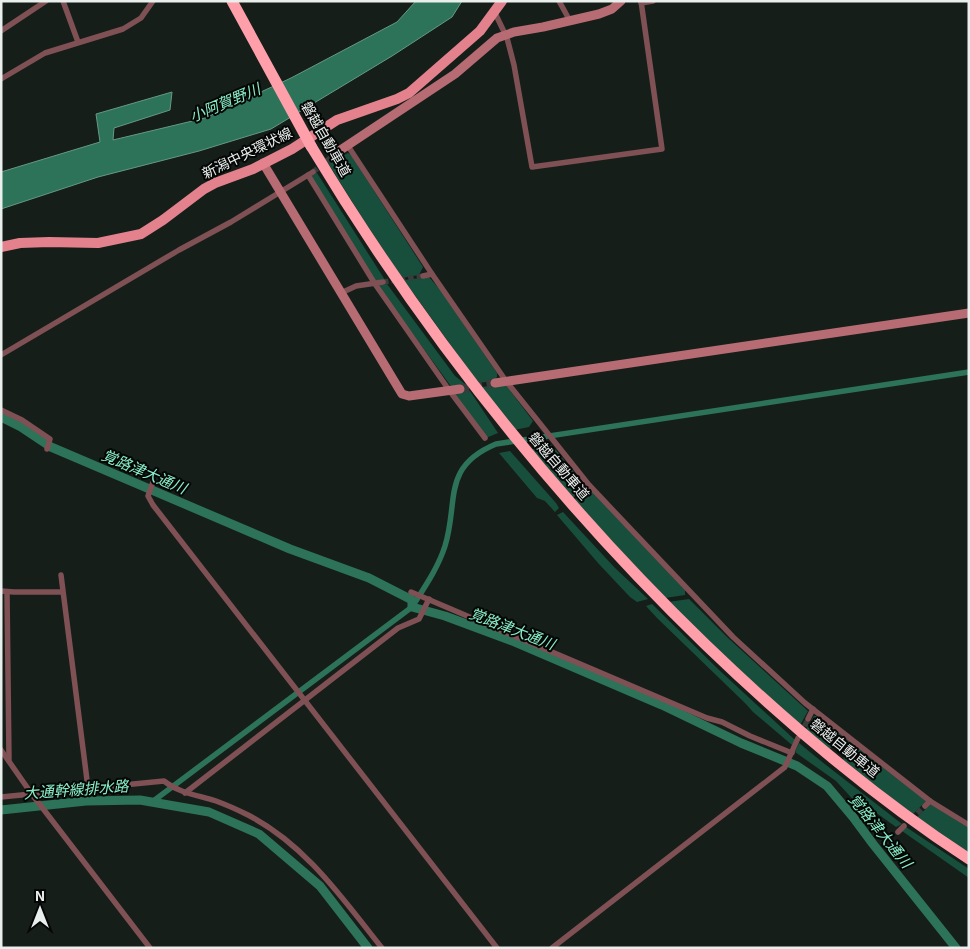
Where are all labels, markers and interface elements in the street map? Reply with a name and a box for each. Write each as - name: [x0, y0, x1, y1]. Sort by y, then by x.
- water label: 小阿賀野川: [186, 77, 265, 126]
- street label: 磐越自動車道: [297, 97, 357, 180]
- street label: 新潟中央環状線: [198, 122, 295, 183]
- street label: 磐越自動車道: [525, 427, 595, 504]
- water label: 覚路津大通川: [99, 443, 192, 499]
- water label: 覚路津大通川: [467, 602, 560, 654]
- street label: 磐越自動車道: [807, 713, 885, 781]
- water label: 大通幹線排水路: [23, 774, 131, 803]
- water label: 覚路津大通川: [845, 788, 919, 873]
- north arrow: [15, 884, 65, 934]
- text: N: [35, 885, 45, 905]

